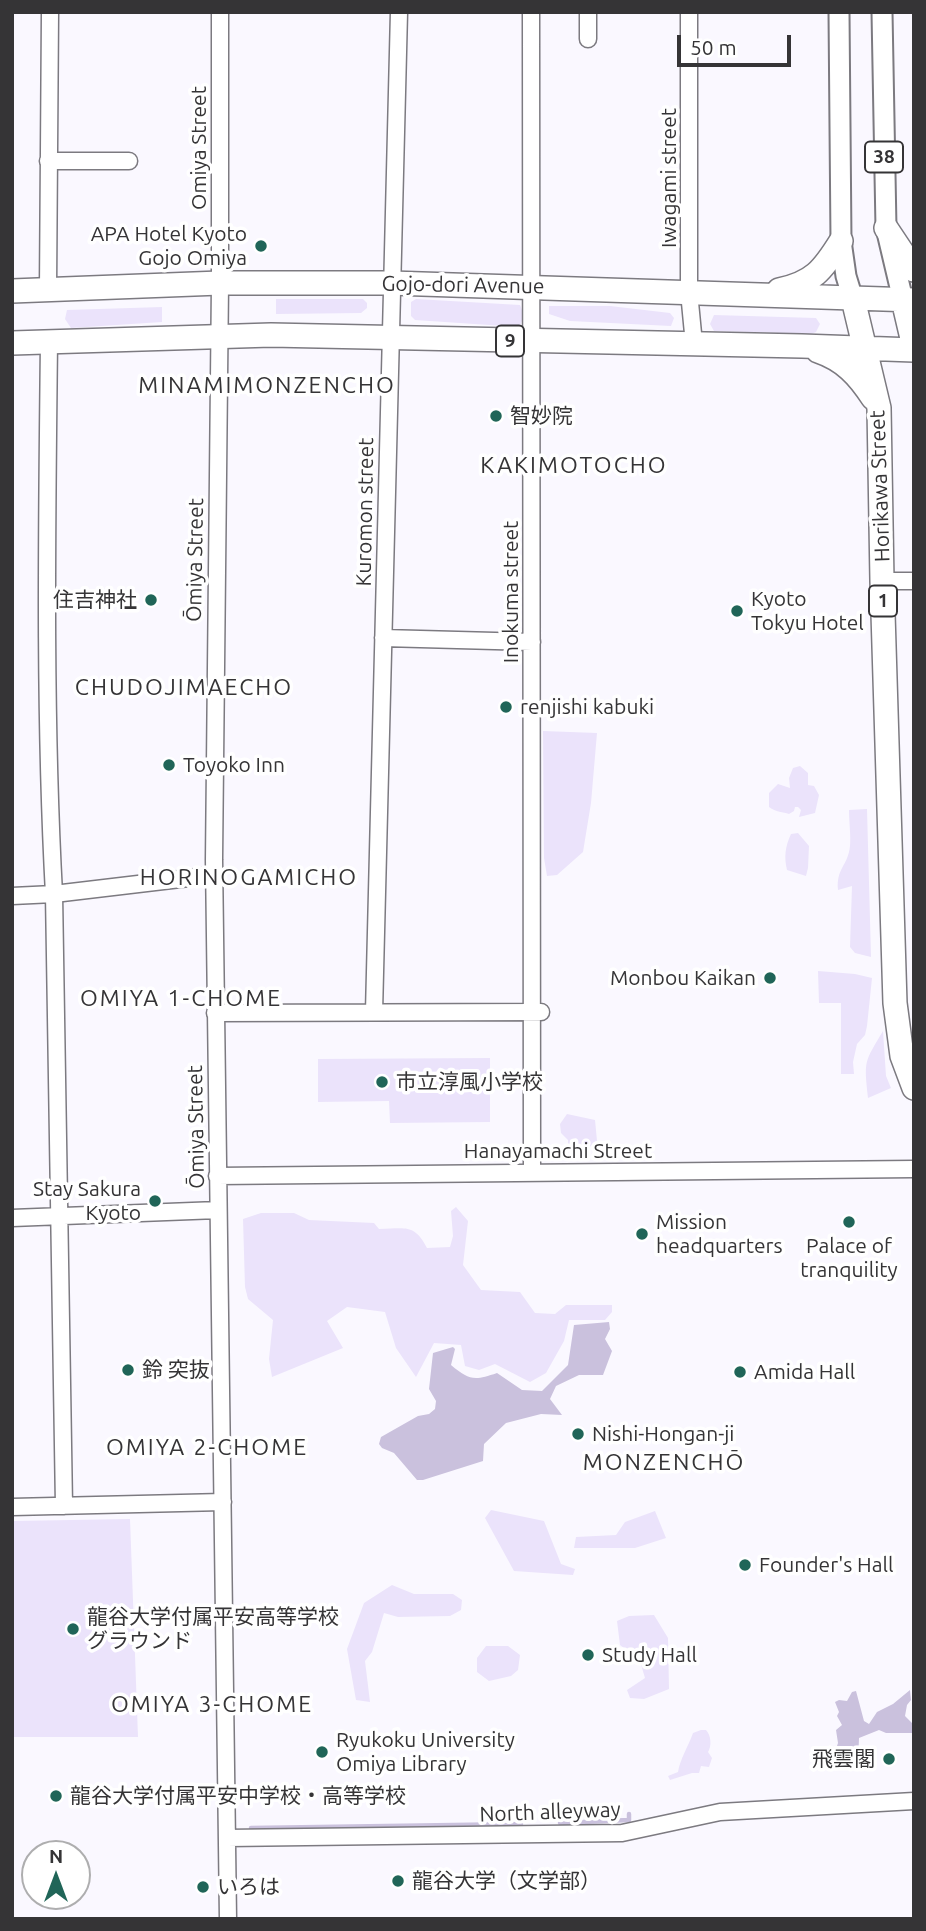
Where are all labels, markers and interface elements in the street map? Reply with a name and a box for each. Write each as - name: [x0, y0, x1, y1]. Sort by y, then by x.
- scale bar: [681, 21, 795, 65]
- text: 50 m: [690, 35, 737, 59]
- street label: Omiya Street: [186, 86, 212, 210]
- street label: Iwagami street: [656, 108, 682, 248]
- road number: 38: [865, 141, 903, 172]
- place label: APA Hotel Kyoto Gojo Omiya: [91, 221, 247, 271]
- marker: APA Hotel Kyoto Gojo Omiya: [253, 238, 269, 254]
- street label: Gojo-dori Avenue: [381, 271, 545, 299]
- road number: 9: [496, 326, 524, 356]
- district label: MINAMIMONZENCHO: [140, 371, 394, 399]
- place label: 智妙院: [510, 403, 573, 429]
- marker: 智妙院: [488, 408, 504, 424]
- street label: Horikawa Street: [865, 410, 895, 562]
- street label: Kuromon street: [351, 437, 379, 587]
- district label: KAKIMOTOCHO: [482, 451, 666, 479]
- street label: Ōmiya Street: [181, 498, 209, 622]
- street label: Inokuma street: [498, 521, 524, 663]
- place label: Kyoto Tokyu Hotel: [751, 586, 864, 636]
- road number: 1: [869, 586, 897, 616]
- place label: 住吉神社: [53, 587, 137, 613]
- marker: 住吉神社: [143, 592, 159, 608]
- marker: Kyoto Tokyu Hotel: [729, 603, 745, 619]
- district label: CHUDOJIMAECHO: [76, 673, 292, 701]
- place label: renjishi kabuki: [520, 694, 654, 720]
- marker: renjishi kabuki: [498, 699, 514, 715]
- place label: Toyoko Inn: [183, 752, 285, 778]
- marker: Toyoko Inn: [161, 757, 177, 773]
- district label: HORINOGAMICHO: [141, 863, 357, 891]
- place label: Monbou Kaikan: [610, 965, 756, 991]
- marker: Monbou Kaikan: [762, 970, 778, 986]
- district label: OMIYA 1-CHOME: [82, 984, 280, 1012]
- street label: Ōmiya Street: [182, 1065, 210, 1189]
- place label: 市立淳風小学校: [396, 1069, 543, 1095]
- marker: 市立淳風小学校: [374, 1074, 390, 1090]
- street label: Hanayamachi Street: [464, 1138, 652, 1164]
- place label: Stay Sakura Kyoto: [33, 1176, 141, 1226]
- marker: Stay Sakura Kyoto: [147, 1193, 163, 1209]
- place label: Mission headquarters: [656, 1209, 783, 1259]
- marker: Palace of tranquility: [841, 1214, 857, 1230]
- marker: Mission headquarters: [634, 1226, 650, 1242]
- place label: Palace of tranquility: [800, 1233, 898, 1283]
- place label: 鈴 突抜: [142, 1357, 210, 1383]
- place label: Amida Hall: [754, 1359, 855, 1385]
- marker: 鈴 突抜: [120, 1362, 136, 1378]
- marker: Amida Hall: [732, 1364, 748, 1380]
- place label: Nishi-Hongan-ji: [592, 1421, 734, 1447]
- marker: Nishi-Hongan-ji: [570, 1426, 586, 1442]
- district label: OMIYA 2-CHOME: [108, 1433, 306, 1461]
- district label: MONZENCHŌ: [584, 1448, 744, 1476]
- place label: Founder's Hall: [759, 1552, 894, 1578]
- marker: Founder's Hall: [737, 1557, 753, 1573]
- place label: 龍谷大学付属平安高等学校 グラウンド: [87, 1604, 339, 1654]
- marker: 龍谷大学付属平安高等学校 グラウンド: [65, 1621, 81, 1637]
- place label: Study Hall: [602, 1642, 697, 1668]
- marker: Study Hall: [580, 1647, 596, 1663]
- district label: OMIYA 3-CHOME: [113, 1690, 311, 1718]
- place label: Ryukoku University Omiya Library: [336, 1727, 515, 1777]
- marker: Ryukoku University Omiya Library: [314, 1744, 330, 1760]
- place label: 飛雲閣: [812, 1746, 875, 1772]
- marker: 飛雲閣: [881, 1751, 897, 1767]
- place label: 龍谷大学付属平安中学校・高等学校: [70, 1783, 406, 1809]
- marker: 龍谷大学付属平安中学校・高等学校: [48, 1788, 64, 1804]
- street label: North alleyway: [479, 1797, 621, 1827]
- north arrow: [21, 1840, 91, 1910]
- text: N: [49, 1845, 63, 1867]
- place label: 龍谷大学（文学部）: [412, 1868, 601, 1894]
- marker: 龍谷大学（文学部）: [390, 1873, 406, 1889]
- place label: いろは: [217, 1874, 280, 1900]
- marker: いろは: [195, 1879, 211, 1895]

